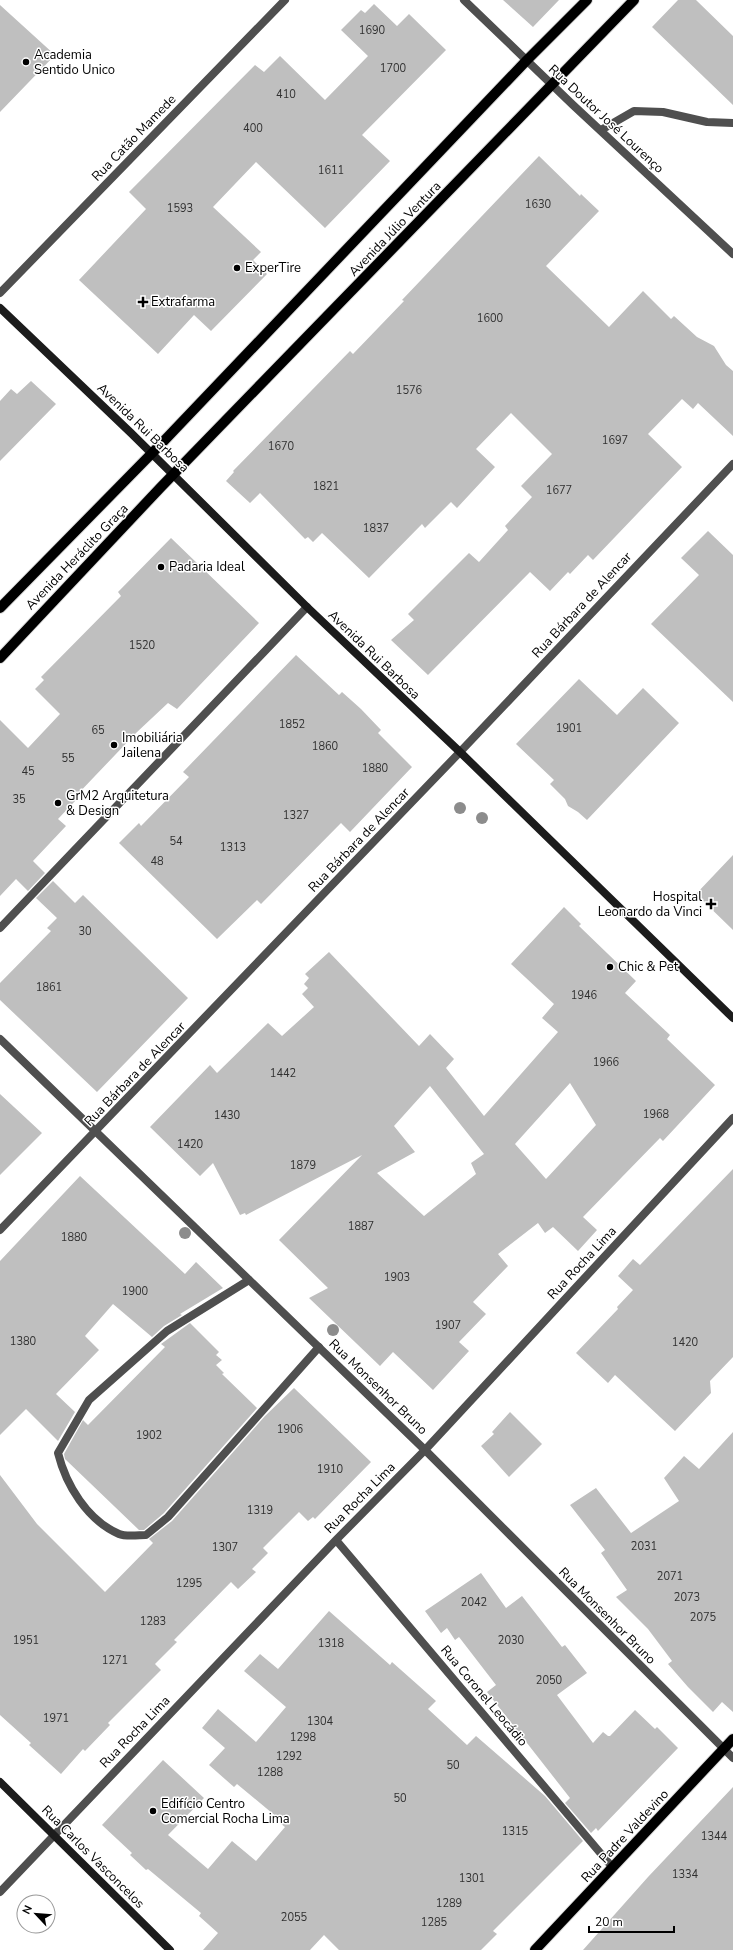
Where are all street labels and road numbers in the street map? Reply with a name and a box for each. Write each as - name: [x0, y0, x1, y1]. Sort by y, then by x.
- street label: Rua Doutor José Lourenço: [544, 61, 668, 177]
- street label: Rua Catão Mamede: [88, 91, 180, 185]
- street label: Avenida Júlio Ventura: [345, 178, 445, 280]
- street label: Avenida Rui Barbosa: [93, 379, 193, 477]
- street label: Avenida Heráclito Graça: [22, 500, 132, 614]
- street label: Rua Bárbara de Alencar: [528, 548, 636, 662]
- street label: Avenida Rui Barbosa: [324, 606, 424, 704]
- street label: Rua Bárbara de Alencar: [304, 784, 414, 896]
- street label: Rua Bárbara de Alencar: [80, 1018, 190, 1130]
- street label: Rua Rocha Lima: [543, 1223, 621, 1303]
- street label: Rua Monsenhor Bruno: [325, 1335, 431, 1439]
- street label: Rua Rocha Lima: [320, 1458, 400, 1538]
- street label: Rua Monsenhor Bruno: [555, 1564, 659, 1668]
- street label: Rua Coronel Leocádio: [436, 1642, 532, 1750]
- street label: Rua Rocha Lima: [96, 1692, 174, 1772]
- street label: Rua Padre Valdevino: [577, 1786, 673, 1886]
- street label: Rua Carlos Vasconcelos: [38, 1802, 148, 1912]

